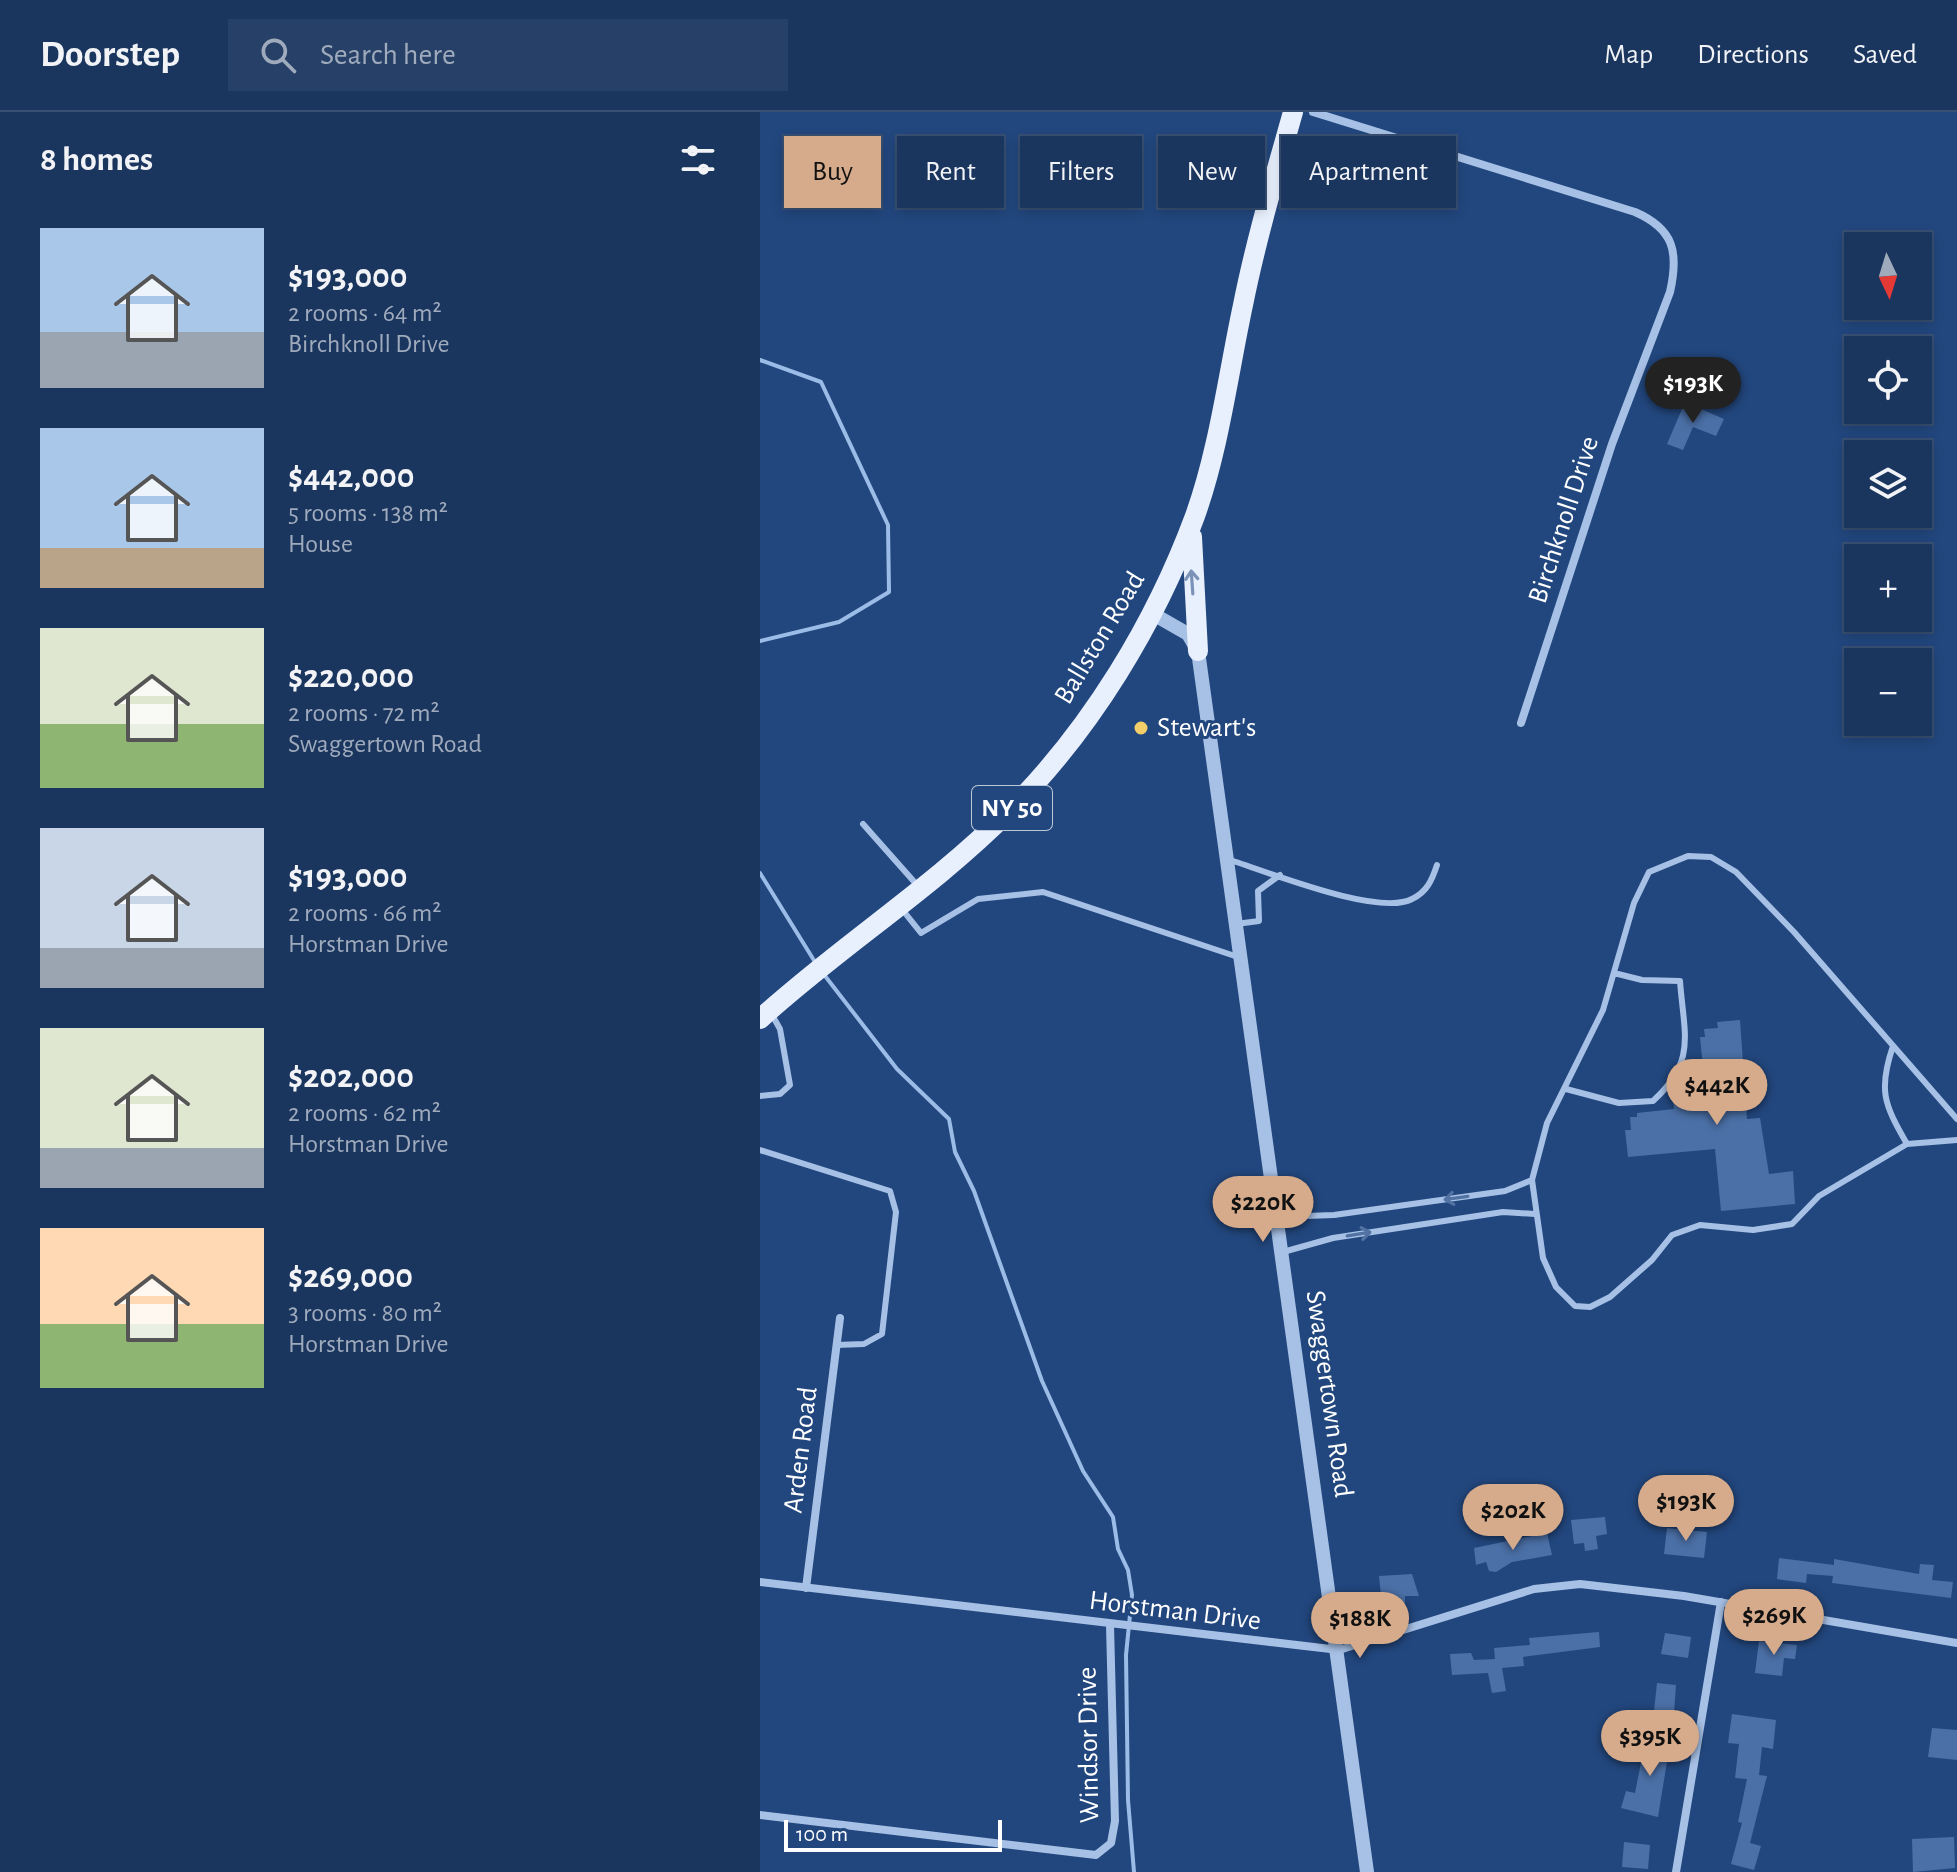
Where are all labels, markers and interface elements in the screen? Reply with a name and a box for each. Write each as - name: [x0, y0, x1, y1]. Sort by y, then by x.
- search box: [228, 19, 788, 91]
- icon: search: [256, 33, 300, 77]
- text: Doorstep: [40, 36, 180, 74]
- text: Search here: [320, 40, 456, 70]
- text: Map: [1604, 41, 1653, 69]
- text: Directions: [1697, 41, 1809, 69]
- text: Saved: [1853, 41, 1917, 69]
- chip: Buy: [784, 136, 881, 208]
- chip: Rent: [897, 136, 1004, 208]
- chip: Filters: [1020, 136, 1142, 208]
- chip: New: [1158, 136, 1265, 208]
- chip: Apartment: [1281, 136, 1456, 208]
- icon: filters: [676, 138, 720, 182]
- text: 8 homes: [40, 143, 153, 177]
- north arrow: [1844, 232, 1932, 320]
- map controls: [1844, 232, 1932, 736]
- icon: home: [104, 260, 200, 356]
- text: $193,000: [288, 260, 408, 294]
- text: 2 rooms · 64 m²: [288, 300, 442, 326]
- text: Birchknoll Drive: [288, 331, 449, 357]
- button: locate: [1844, 336, 1932, 424]
- pin: $193K: [1637, 357, 1749, 425]
- text: $193K: [1663, 370, 1723, 396]
- street label: Birchknoll Drive: [1524, 433, 1604, 607]
- button: layers: [1844, 440, 1932, 528]
- icon: home: [104, 460, 200, 556]
- text: $442,000: [288, 460, 414, 494]
- text: 5 rooms · 138 m²: [288, 500, 448, 526]
- text: House: [288, 531, 353, 557]
- button: +: [1844, 544, 1932, 632]
- street label: Ballston Road: [1050, 567, 1150, 709]
- one-way arrow: [1184, 569, 1199, 596]
- button: −: [1844, 648, 1932, 736]
- icon: home: [104, 660, 200, 756]
- text: $220,000: [288, 660, 414, 694]
- text: 2 rooms · 72 m²: [288, 700, 440, 726]
- place label: Stewart's: [1157, 714, 1256, 742]
- marker: Stewart's: [1132, 719, 1150, 737]
- text: Swaggertown Road: [288, 731, 482, 757]
- road number: NY 50: [972, 786, 1052, 830]
- icon: home: [104, 860, 200, 956]
- text: $193,000: [288, 860, 408, 894]
- text: 2 rooms · 66 m²: [288, 900, 441, 926]
- text: Horstman Drive: [288, 931, 448, 957]
- pin: $442K: [1661, 1059, 1773, 1127]
- icon: home: [104, 1060, 200, 1156]
- text: $202,000: [288, 1060, 414, 1094]
- text: $442K: [1684, 1072, 1750, 1098]
- text: 2 rooms · 62 m²: [288, 1100, 441, 1126]
- text: Horstman Drive: [288, 1131, 448, 1157]
- pin: $220K: [1207, 1176, 1319, 1244]
- text: $220K: [1231, 1189, 1295, 1215]
- one-way arrow: [1444, 1191, 1470, 1206]
- one-way arrow: [1346, 1226, 1372, 1241]
- icon: home: [104, 1260, 200, 1356]
- text: $269,000: [288, 1260, 413, 1294]
- street label: Swaggertown Road: [1301, 1289, 1357, 1499]
- text: 3 rooms · 80 m²: [288, 1300, 442, 1326]
- text: Horstman Drive: [288, 1331, 448, 1357]
- street label: Arden Road: [779, 1385, 823, 1515]
- pin: $193K: [1630, 1475, 1742, 1543]
- pin: $202K: [1457, 1484, 1569, 1552]
- text: $193K: [1656, 1488, 1716, 1514]
- text: $202K: [1481, 1497, 1545, 1523]
- street label: Horstman Drive: [1088, 1587, 1262, 1635]
- pin: $269K: [1718, 1589, 1830, 1657]
- pin: $188K: [1304, 1592, 1416, 1660]
- text: $269K: [1742, 1602, 1806, 1628]
- text: $188K: [1329, 1605, 1391, 1631]
- street label: Windsor Drive: [1074, 1667, 1104, 1823]
- pin: $395K: [1594, 1710, 1706, 1778]
- text: $395K: [1619, 1723, 1681, 1749]
- scale bar: [784, 1816, 1002, 1852]
- text: 100 m: [796, 1823, 848, 1845]

